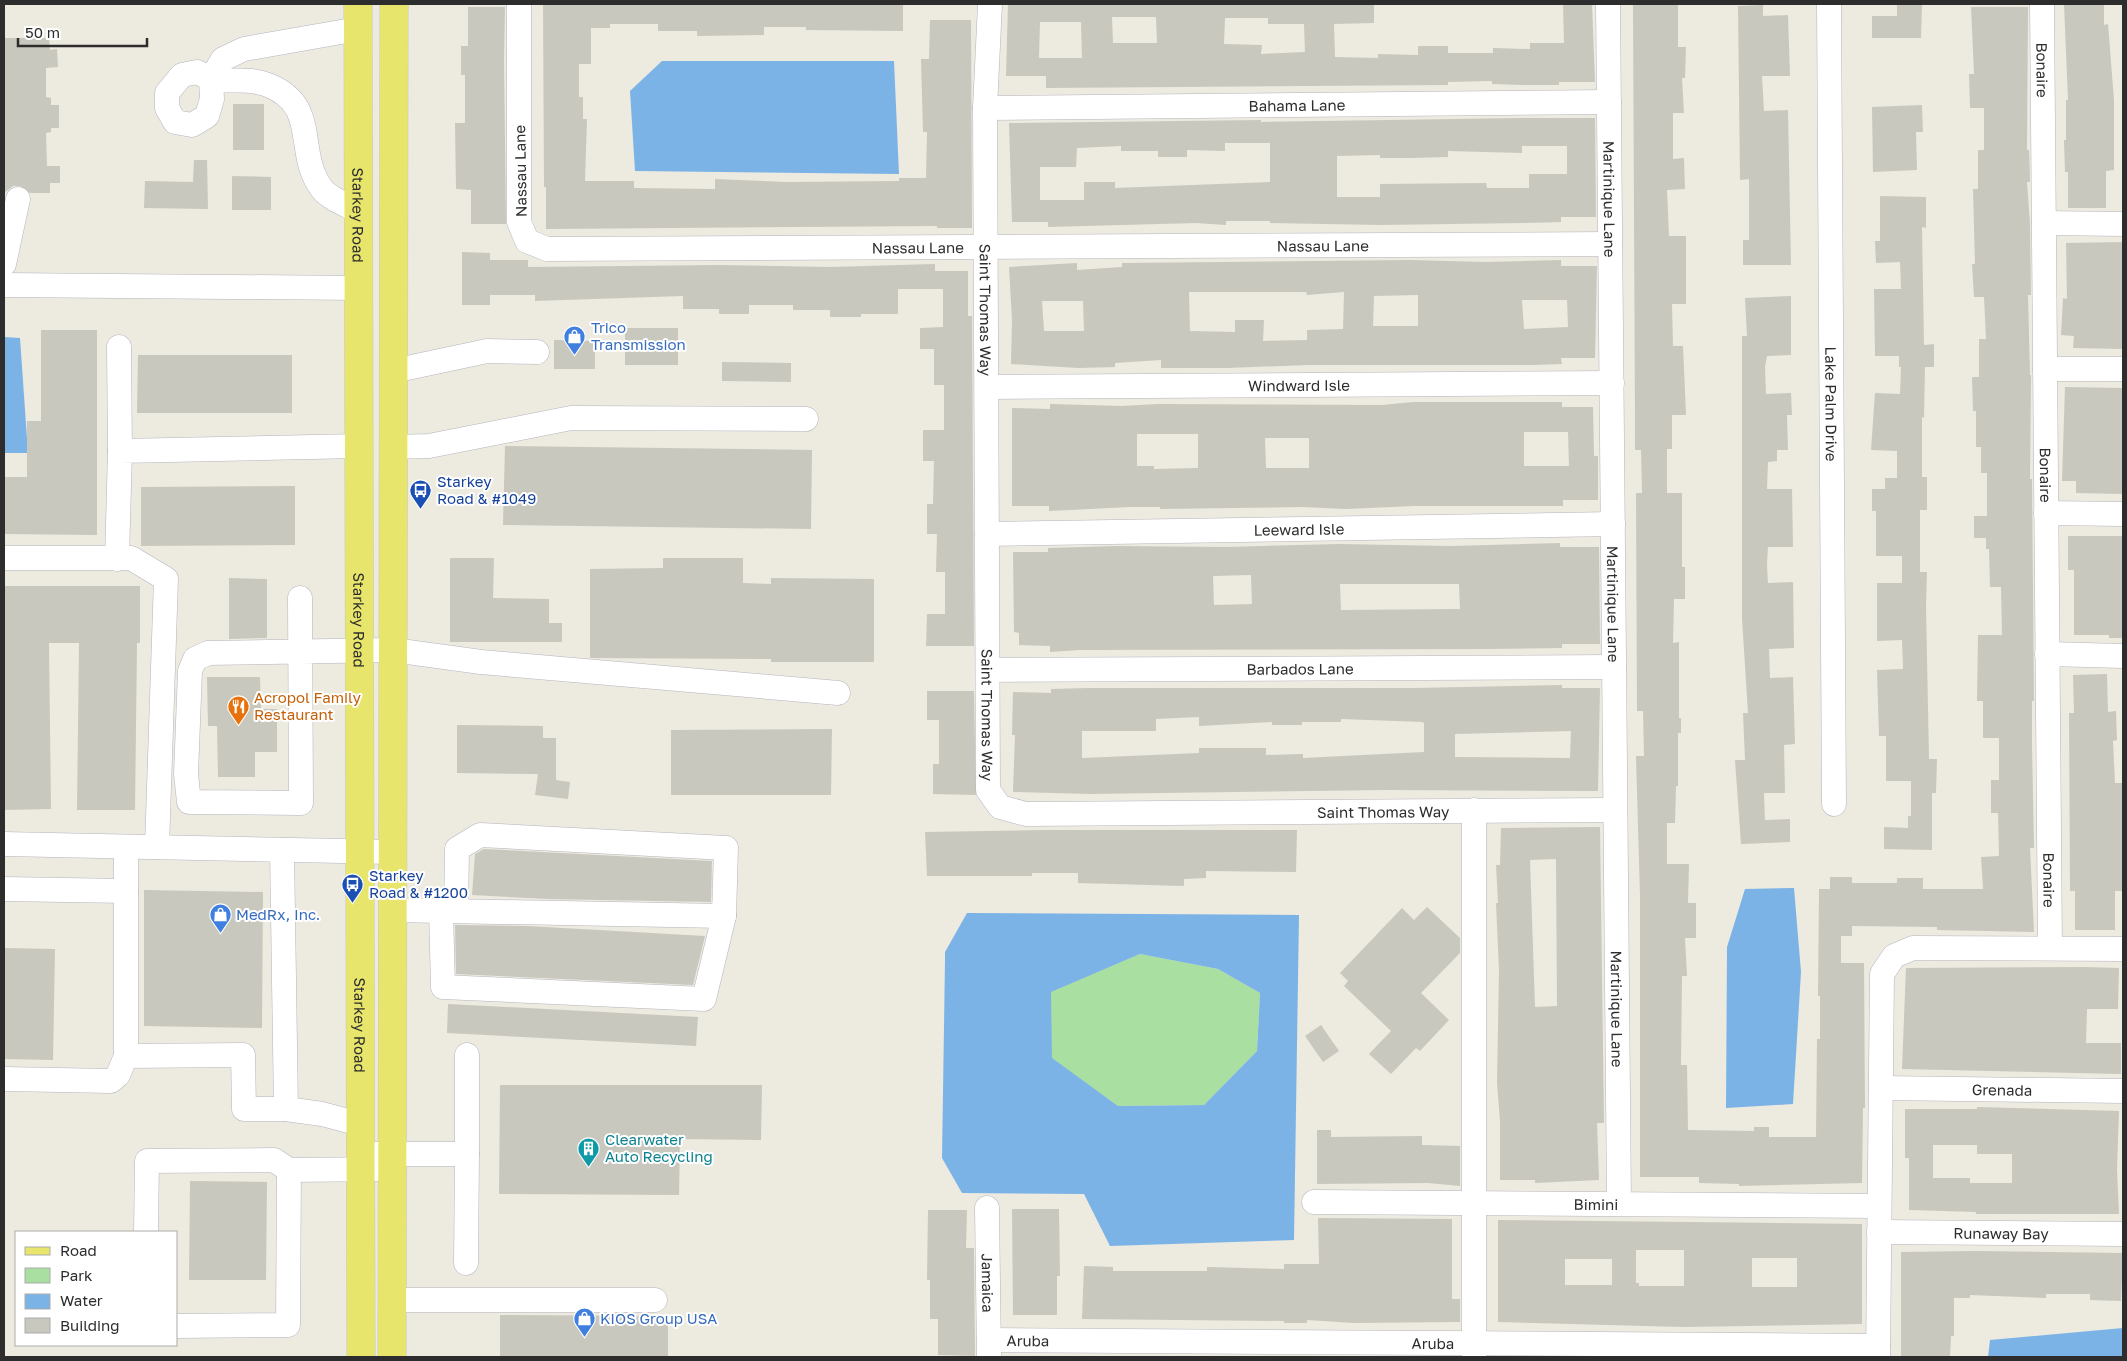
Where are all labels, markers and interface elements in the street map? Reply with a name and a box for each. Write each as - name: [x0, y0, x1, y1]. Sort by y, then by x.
- scale bar: [18, 15, 146, 47]
- text: 50 m: [25, 23, 60, 41]
- street label: Bonaire: [2033, 42, 2052, 98]
- street label: Bahama Lane: [1248, 96, 1346, 114]
- street label: Nassau Lane: [510, 124, 530, 217]
- street label: Martinique Lane: [1600, 141, 1619, 258]
- street label: Starkey Road: [349, 167, 368, 263]
- street label: Nassau Lane: [1277, 236, 1369, 255]
- street label: Nassau Lane: [872, 238, 964, 256]
- street label: Saint Thomas Way: [977, 244, 995, 377]
- place label: Trico Transmission: [591, 318, 686, 353]
- shop icon: Trico Transmission: [563, 324, 587, 355]
- street label: Lake Palm Drive: [1822, 346, 1841, 462]
- street label: Windward Isle: [1248, 376, 1350, 394]
- street label: Bonaire: [2037, 447, 2055, 503]
- place label: Starkey Road & #1049: [437, 472, 536, 507]
- bus stop icon: Starkey Road & #1049: [409, 478, 433, 509]
- street label: Leeward Isle: [1253, 519, 1345, 539]
- street label: Martinique Lane: [1604, 546, 1623, 663]
- street label: Starkey Road: [350, 572, 368, 668]
- street label: Saint Thomas Way: [978, 649, 997, 782]
- street label: Barbados Lane: [1246, 659, 1354, 678]
- place label: Acropol Family Restaurant: [254, 688, 361, 723]
- restaurant icon: Acropol Family Restaurant: [226, 694, 250, 725]
- street label: Saint Thomas Way: [1317, 802, 1450, 821]
- street label: Bonaire: [2040, 852, 2059, 908]
- place label: Starkey Road & #1200: [369, 866, 468, 901]
- bus stop icon: Starkey Road & #1200: [341, 872, 365, 903]
- shop icon: MedRx, Inc.: [208, 902, 232, 933]
- place label: MedRx, Inc.: [236, 905, 320, 923]
- street label: Martinique Lane: [1608, 950, 1627, 1068]
- street label: Starkey Road: [351, 977, 369, 1073]
- street label: Grenada: [1972, 1080, 2032, 1099]
- place label: Clearwater Auto Recycling: [605, 1130, 713, 1165]
- building icon: Clearwater Auto Recycling: [577, 1136, 601, 1167]
- street label: Bimini: [1574, 1195, 1618, 1213]
- street label: Runaway Bay: [1953, 1224, 2049, 1242]
- legend: [15, 1231, 178, 1346]
- text: Road: [60, 1241, 97, 1259]
- street label: Jamaica: [979, 1253, 997, 1313]
- text: Park: [60, 1266, 93, 1284]
- text: Water: [60, 1291, 103, 1309]
- shop icon: KIOS Group USA: [572, 1306, 596, 1337]
- place label: KIOS Group USA: [600, 1309, 717, 1327]
- text: Building: [60, 1316, 120, 1334]
- street label: Aruba: [1007, 1331, 1049, 1349]
- street label: Aruba: [1412, 1334, 1454, 1352]

